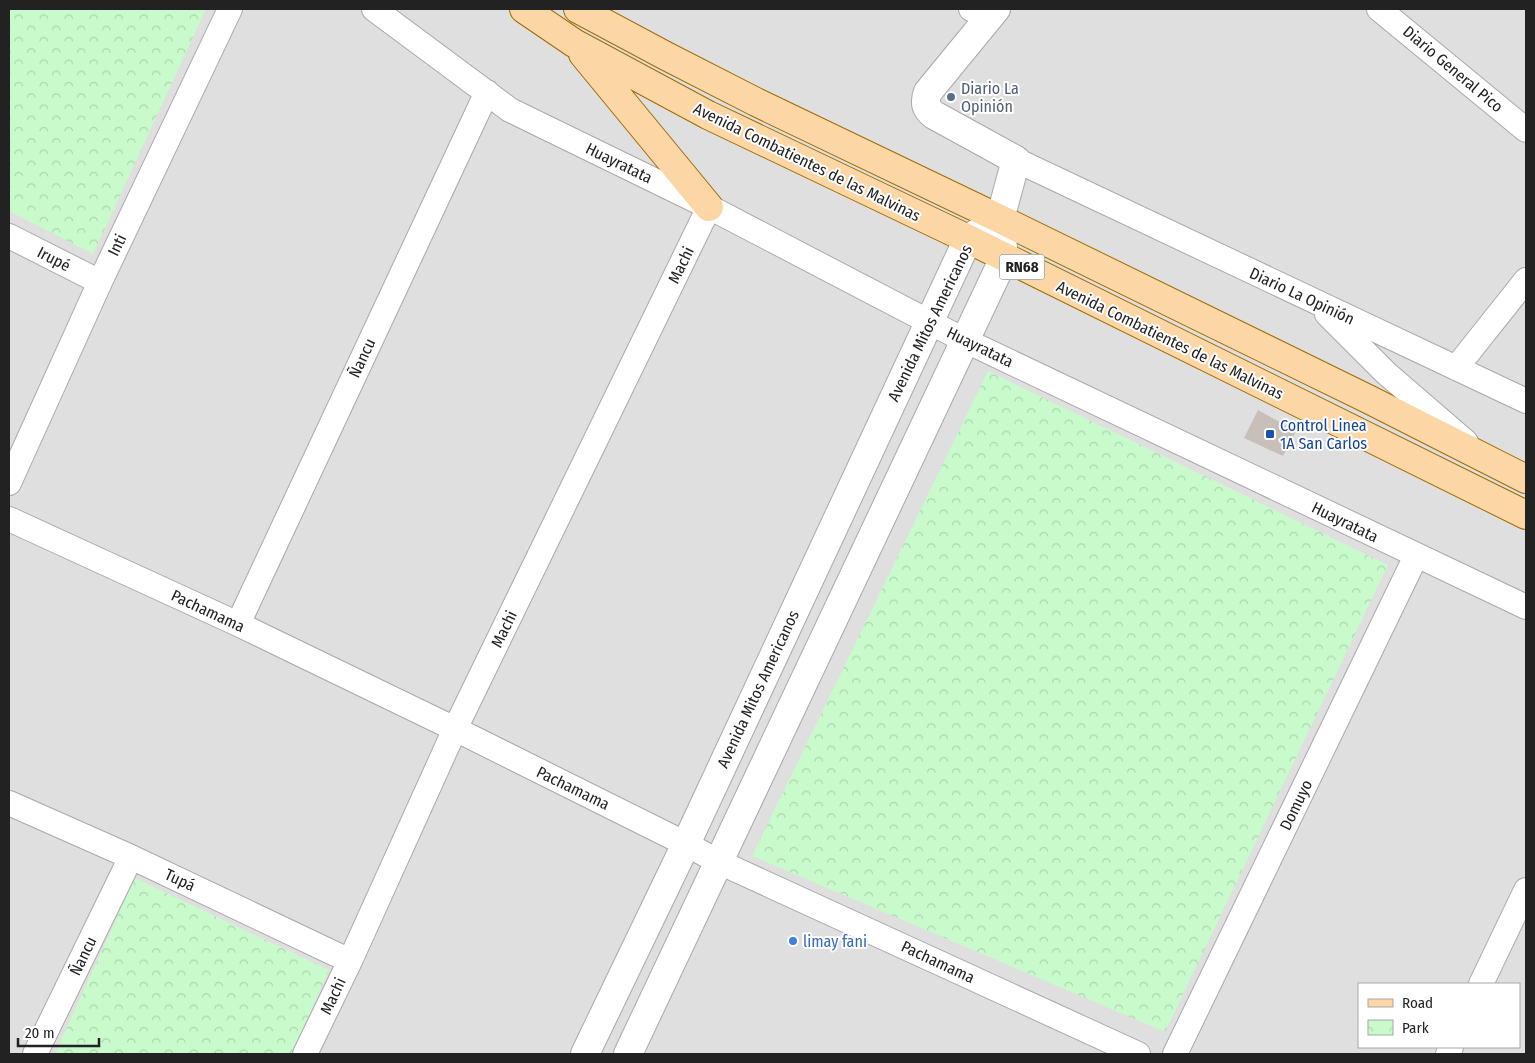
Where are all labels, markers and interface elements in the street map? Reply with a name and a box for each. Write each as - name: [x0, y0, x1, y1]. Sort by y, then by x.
- street label: Diario General Pico: [1399, 22, 1507, 116]
- place label: Diario La Opinión: [961, 79, 1019, 116]
- marker: Diario La Opinión: [945, 91, 957, 103]
- street label: Avenida Combatientes de las Malvinas: [691, 99, 924, 225]
- street label: Huayratata: [583, 139, 656, 187]
- street label: Inti: [104, 231, 130, 259]
- street label: Avenida Mitos Americanos: [884, 241, 976, 404]
- street label: Irupé: [34, 243, 74, 275]
- street label: Machi: [664, 244, 698, 286]
- road number: RN68: [1000, 254, 1044, 280]
- street label: Diario La Opinión: [1247, 263, 1357, 329]
- street label: Avenida Combatientes de las Malvinas: [1054, 277, 1287, 403]
- street label: Huayratata: [944, 323, 1017, 371]
- street label: Ñancu: [345, 335, 379, 381]
- place label: Control Linea 1A San Carlos: [1280, 416, 1367, 453]
- marker: Control Linea 1A San Carlos: [1264, 428, 1276, 440]
- street label: Huayratata: [1309, 498, 1382, 546]
- street label: Pachamama: [168, 586, 248, 636]
- street label: Avenida Mitos Americanos: [713, 607, 803, 771]
- street label: Machi: [487, 608, 521, 650]
- street label: Pachamama: [533, 762, 613, 814]
- street label: Domuyo: [1276, 777, 1316, 833]
- street label: Tupá: [162, 865, 198, 895]
- place label: limay fani: [803, 932, 867, 951]
- street label: Ñancu: [65, 933, 101, 979]
- marker: limay fani: [787, 935, 799, 947]
- street label: Pachamama: [898, 937, 978, 987]
- street label: Machi: [316, 975, 350, 1017]
- legend: [1358, 983, 1520, 1048]
- text: Road: [1402, 994, 1433, 1012]
- scale bar: [18, 1016, 99, 1048]
- text: Park: [1402, 1019, 1429, 1037]
- text: 20 m: [25, 1024, 55, 1042]

